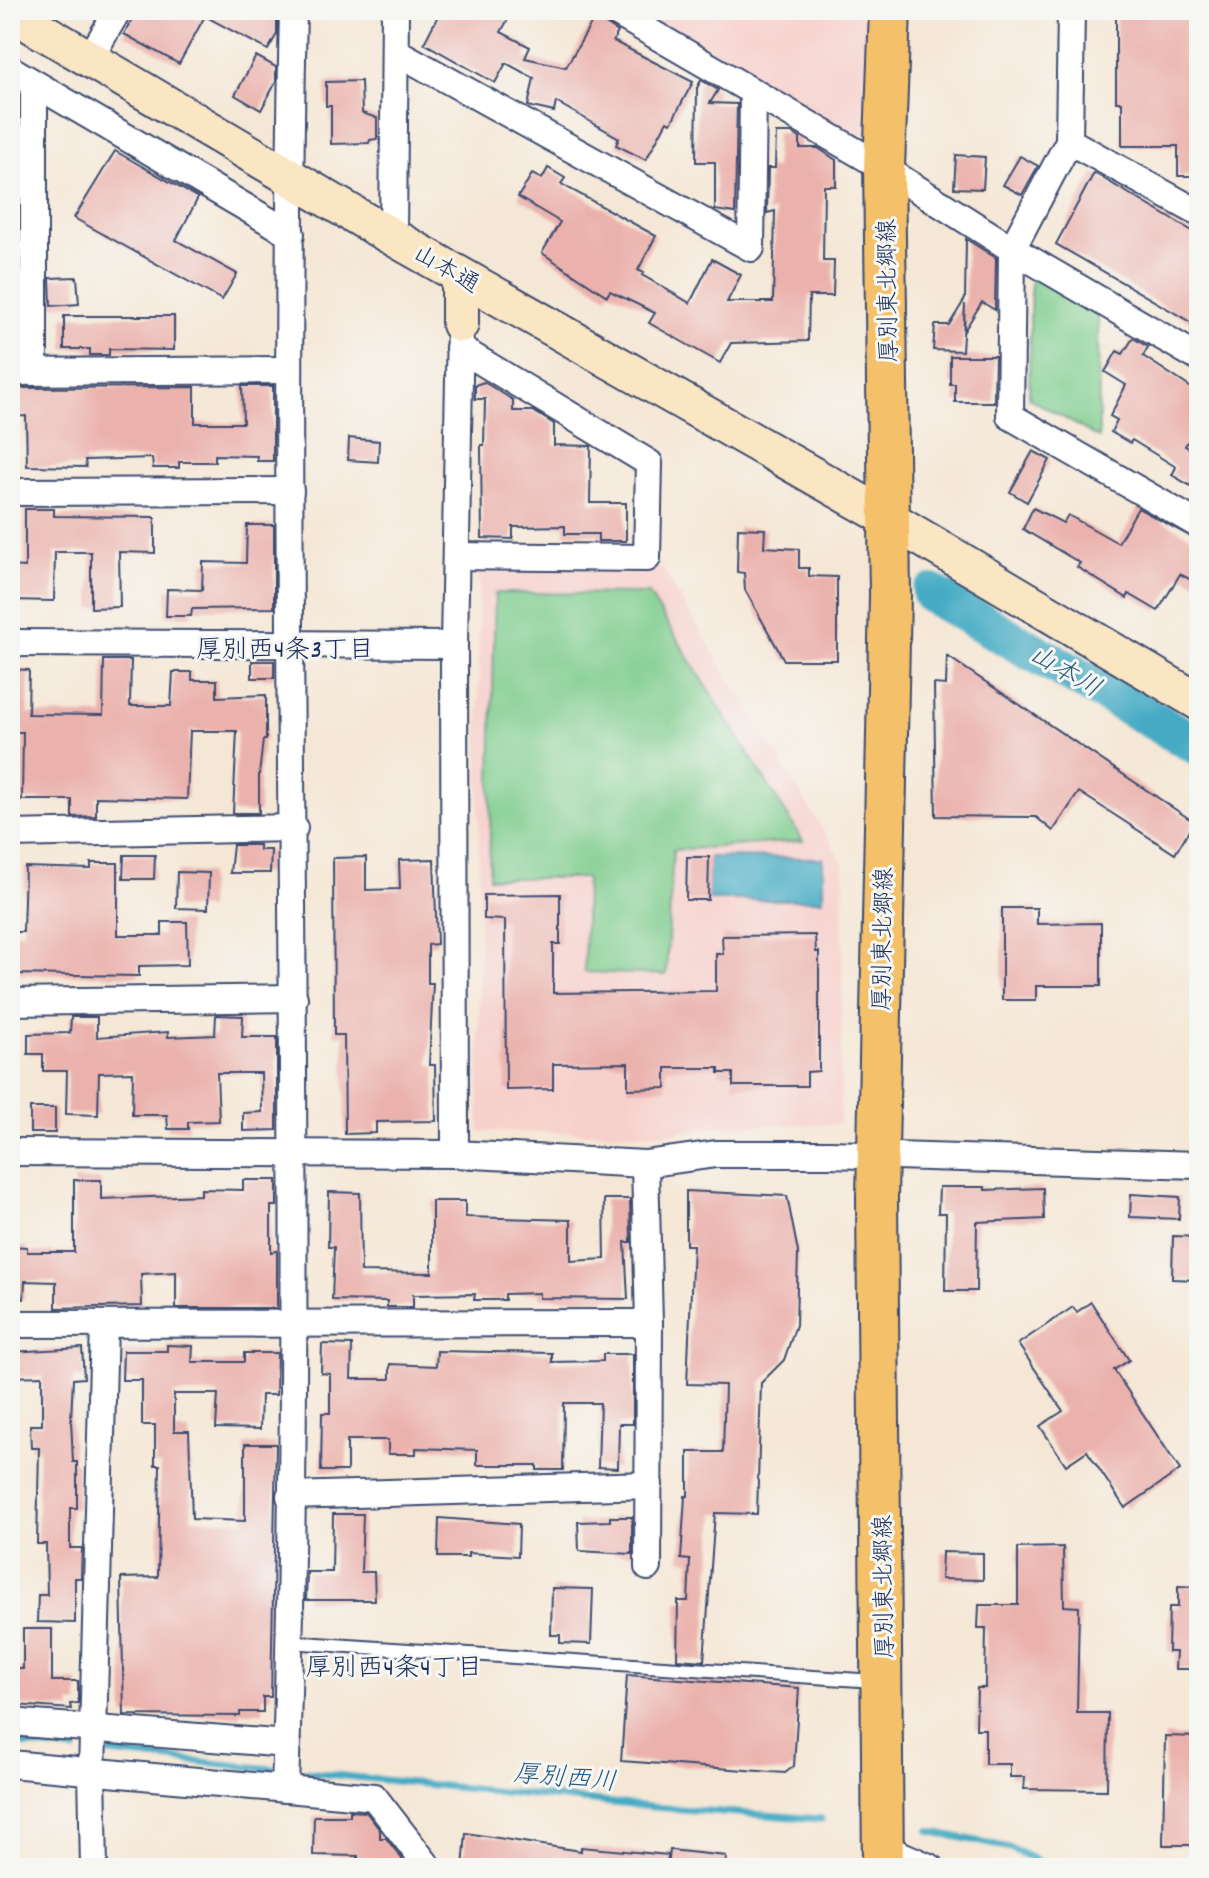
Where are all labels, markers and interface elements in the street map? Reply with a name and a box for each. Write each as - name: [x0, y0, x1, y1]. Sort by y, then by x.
- street label: 厚別東北郷線: [872, 219, 908, 363]
- street label: 山本通: [406, 238, 485, 303]
- district label: 厚別西4条3丁目: [196, 633, 374, 670]
- water label: 山本川: [1021, 638, 1107, 709]
- street label: 厚別東北郷線: [867, 867, 903, 1011]
- street label: 厚別東北郷線: [868, 1515, 904, 1659]
- district label: 厚別西4条4丁目: [305, 1651, 483, 1688]
- water label: 厚別西川: [511, 1757, 618, 1802]

